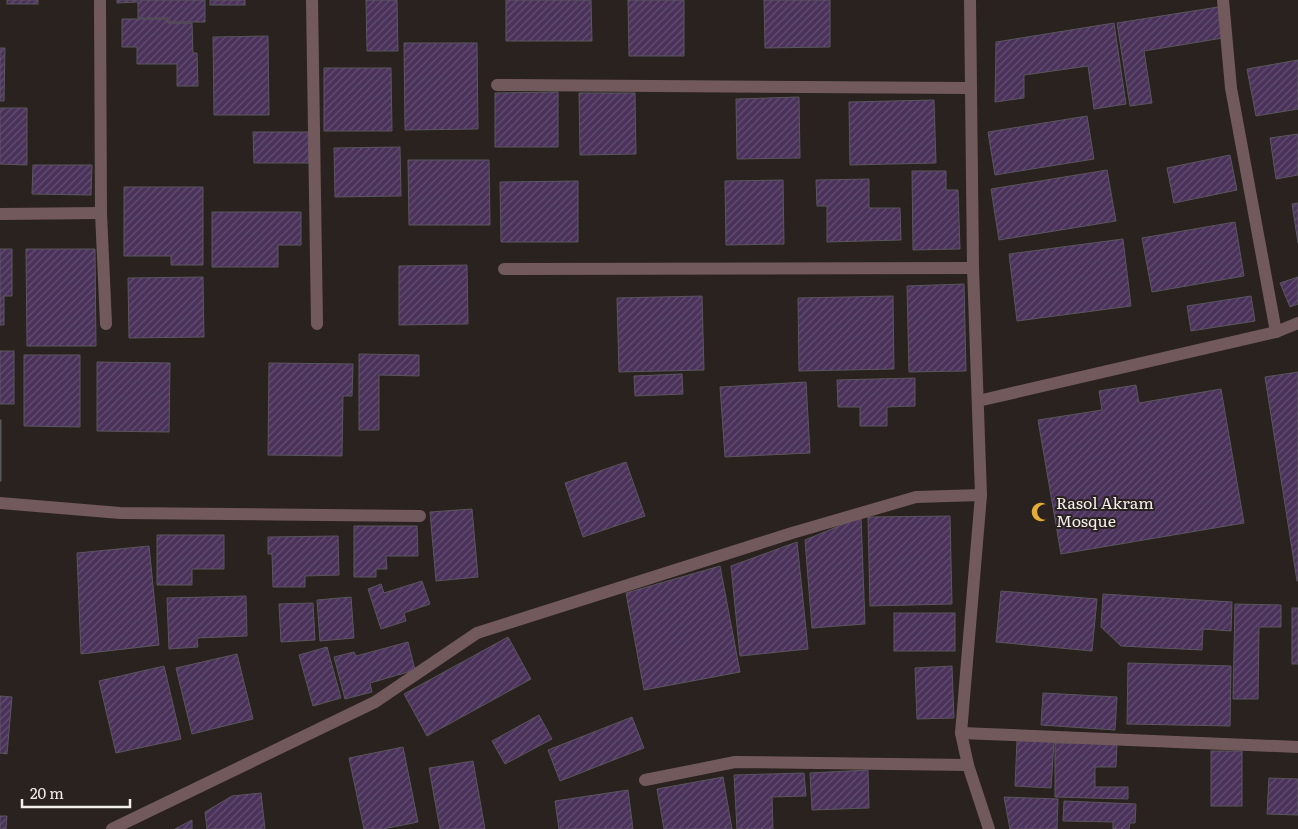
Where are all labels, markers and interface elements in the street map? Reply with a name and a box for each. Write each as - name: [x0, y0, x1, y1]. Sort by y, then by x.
- place label: Rasol Akram Mosque: [1056, 490, 1154, 532]
- mosque icon: Rasol Akram Mosque: [1030, 501, 1052, 523]
- scale bar: [22, 776, 130, 808]
- text: 20 m: [30, 781, 64, 804]

